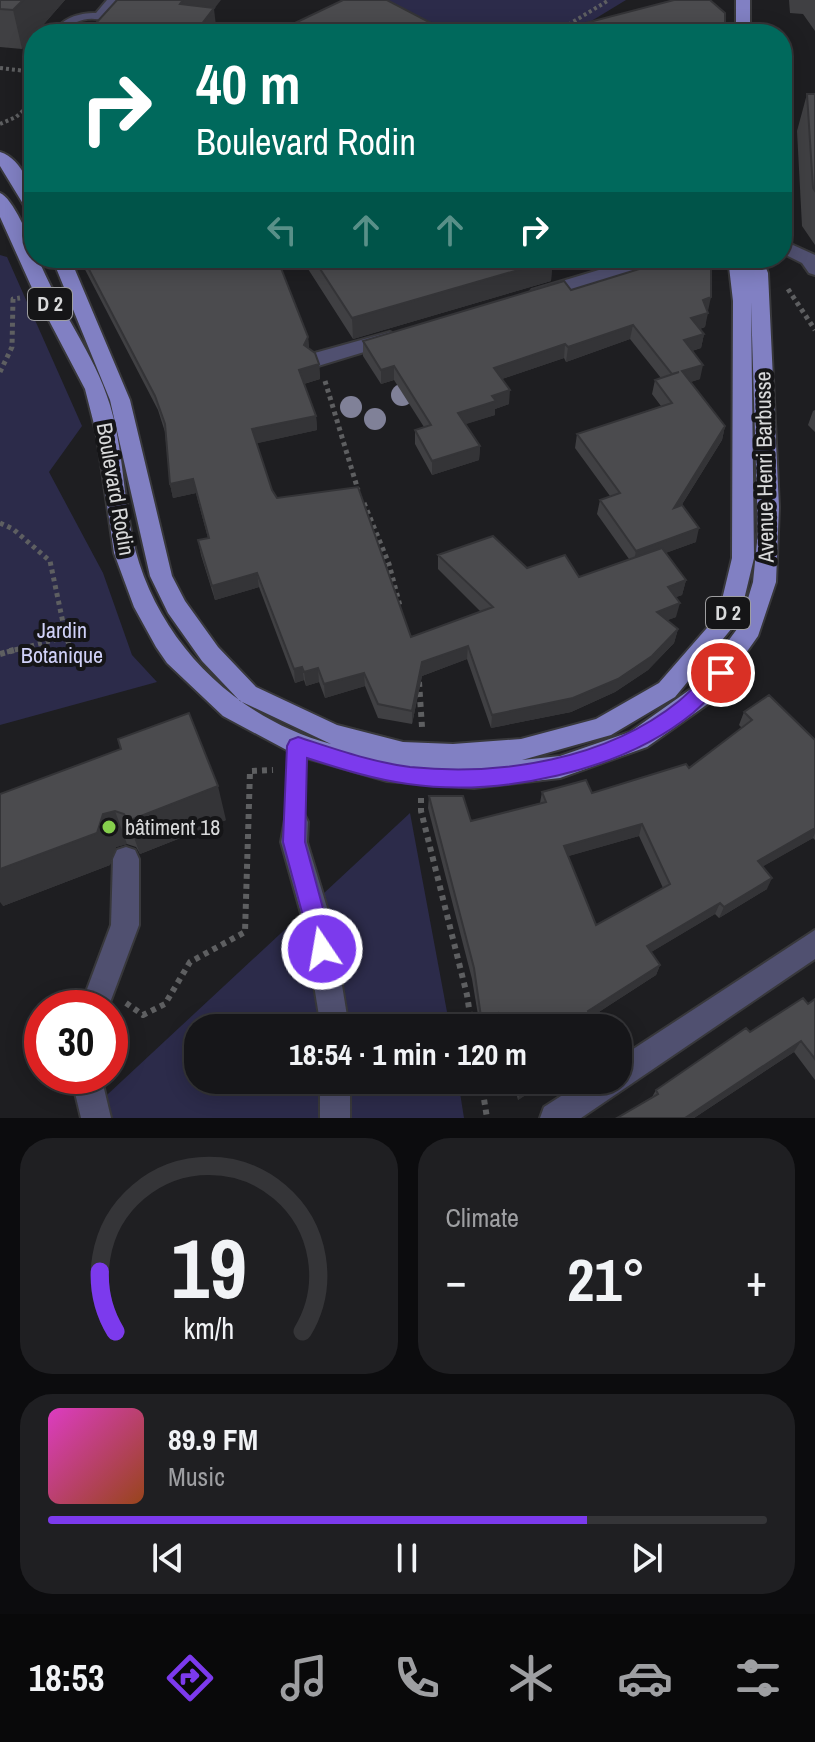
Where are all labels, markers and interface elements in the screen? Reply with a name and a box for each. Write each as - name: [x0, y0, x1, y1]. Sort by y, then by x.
- text: 40 m: [196, 46, 301, 121]
- icon: right: [64, 56, 168, 160]
- text: Boulevard Rodin: [196, 118, 416, 166]
- icon: left: [260, 208, 304, 252]
- icon: ahead: [344, 208, 388, 252]
- icon: ahead: [428, 208, 472, 252]
- icon: right: [512, 208, 556, 252]
- road number: D 2: [28, 288, 72, 320]
- street label: Avenue Henri Barbusse: [747, 371, 781, 564]
- street label: Boulevard Rodin: [90, 420, 142, 558]
- road number: D 2: [706, 597, 750, 629]
- park label: Jardin Botanique: [21, 615, 103, 670]
- pin: [687, 639, 755, 707]
- icon: arrive: [699, 651, 743, 695]
- place label: bâtiment 18: [125, 812, 220, 842]
- marker: bâtiment 18: [100, 818, 118, 836]
- position arrow: [280, 907, 364, 991]
- speed limit sign: 30: [24, 990, 128, 1094]
- text: 18:54 · 1 min · 120 m: [289, 1034, 527, 1074]
- text: Climate: [446, 1200, 519, 1235]
- text: 19: [171, 1212, 247, 1324]
- text: 21°: [567, 1239, 646, 1320]
- text: −: [446, 1250, 467, 1310]
- text: +: [746, 1250, 767, 1310]
- text: km/h: [183, 1309, 234, 1348]
- text: 89.9 FM: [168, 1419, 258, 1459]
- text: Music: [168, 1459, 225, 1494]
- icon: previous: [146, 1536, 190, 1580]
- icon: pause: [385, 1536, 429, 1580]
- icon: next: [625, 1536, 669, 1580]
- icon: directions: [162, 1650, 218, 1706]
- icon: music: [276, 1650, 332, 1706]
- icon: phone: [389, 1650, 445, 1706]
- icon: climate: [503, 1650, 559, 1706]
- icon: car: [617, 1650, 673, 1706]
- icon: filters: [730, 1650, 786, 1706]
- text: 18:53: [29, 1654, 104, 1702]

